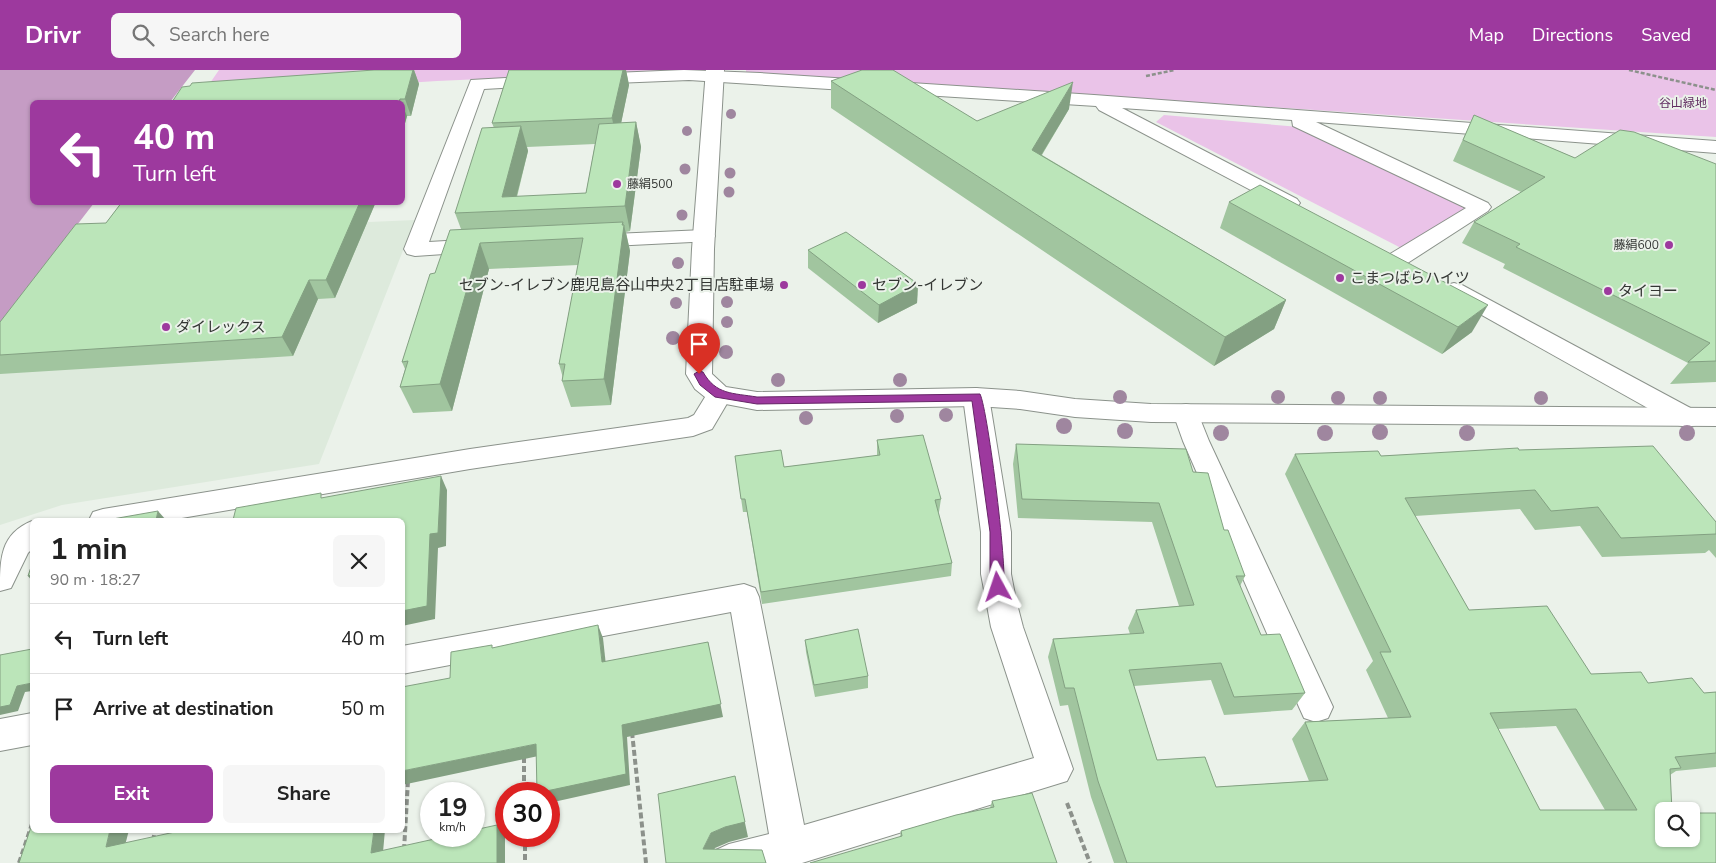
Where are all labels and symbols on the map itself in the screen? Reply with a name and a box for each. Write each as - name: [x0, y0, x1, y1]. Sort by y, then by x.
- park label: 谷山緑地: [1659, 95, 1707, 111]
- place label: 藤絹500: [627, 176, 673, 192]
- marker: 藤絹500: [611, 178, 623, 190]
- place label: 藤絹600: [1613, 237, 1659, 253]
- marker: 藤絹600: [1663, 239, 1675, 251]
- place label: こまつばらハイツ: [1350, 268, 1470, 288]
- marker: こまつばらハイツ: [1334, 272, 1346, 284]
- place label: セブン-イレブン鹿児島谷山中央2丁目店駐車場: [459, 275, 774, 295]
- place label: セブン-イレブン: [872, 275, 983, 295]
- marker: セブン-イレブン鹿児島谷山中央2丁目店駐車場: [778, 279, 790, 291]
- marker: セブン-イレブン: [856, 279, 868, 291]
- place label: タイヨー: [1618, 281, 1678, 301]
- marker: タイヨー: [1602, 285, 1614, 297]
- place label: ダイレックス: [176, 317, 266, 337]
- marker: ダイレックス: [160, 321, 172, 333]
- pin: [678, 323, 720, 374]
- position arrow: [971, 560, 1023, 612]
- speed limit sign: 30: [495, 782, 560, 847]

